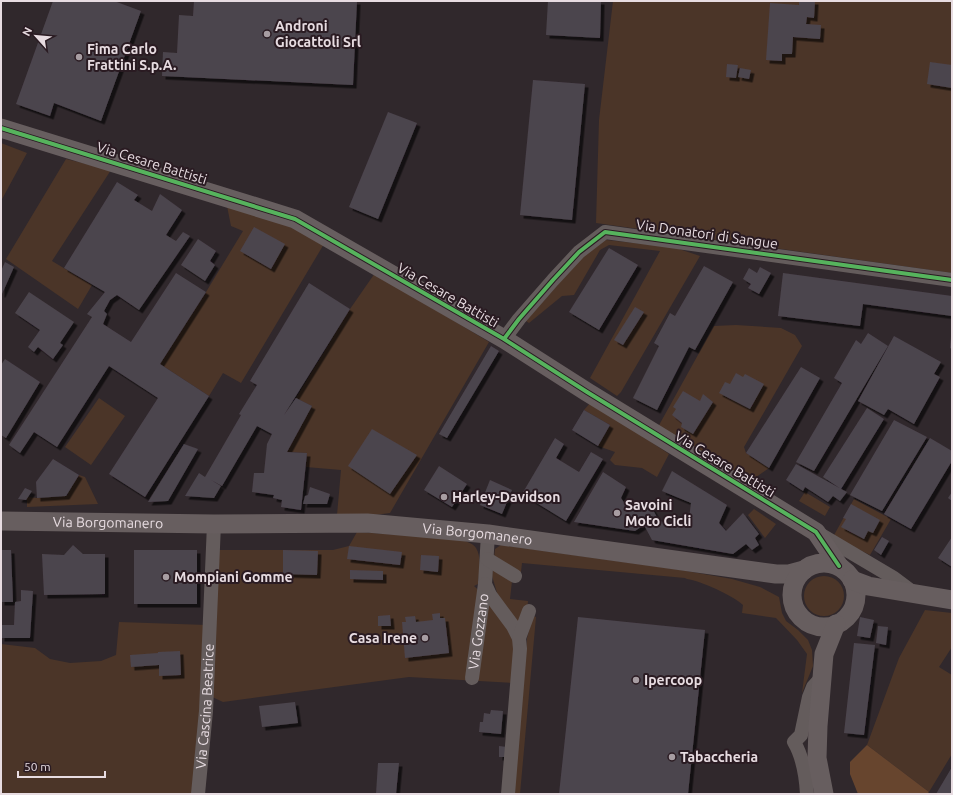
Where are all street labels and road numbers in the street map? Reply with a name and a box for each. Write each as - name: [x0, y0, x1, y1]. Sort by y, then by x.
- street label: Via Cesare Battisti: [95, 139, 209, 187]
- street label: Via Donatori di Sangue: [635, 216, 779, 252]
- street label: Via Cesare Battisti: [394, 259, 502, 331]
- street label: Via Cesare Battisti: [672, 428, 778, 500]
- street label: Via Borgomanero: [53, 514, 163, 531]
- street label: Via Borgomanero: [422, 520, 533, 548]
- street label: Via Gozzano: [465, 592, 492, 671]
- street label: Via Cascina Beatrice: [192, 643, 217, 770]

